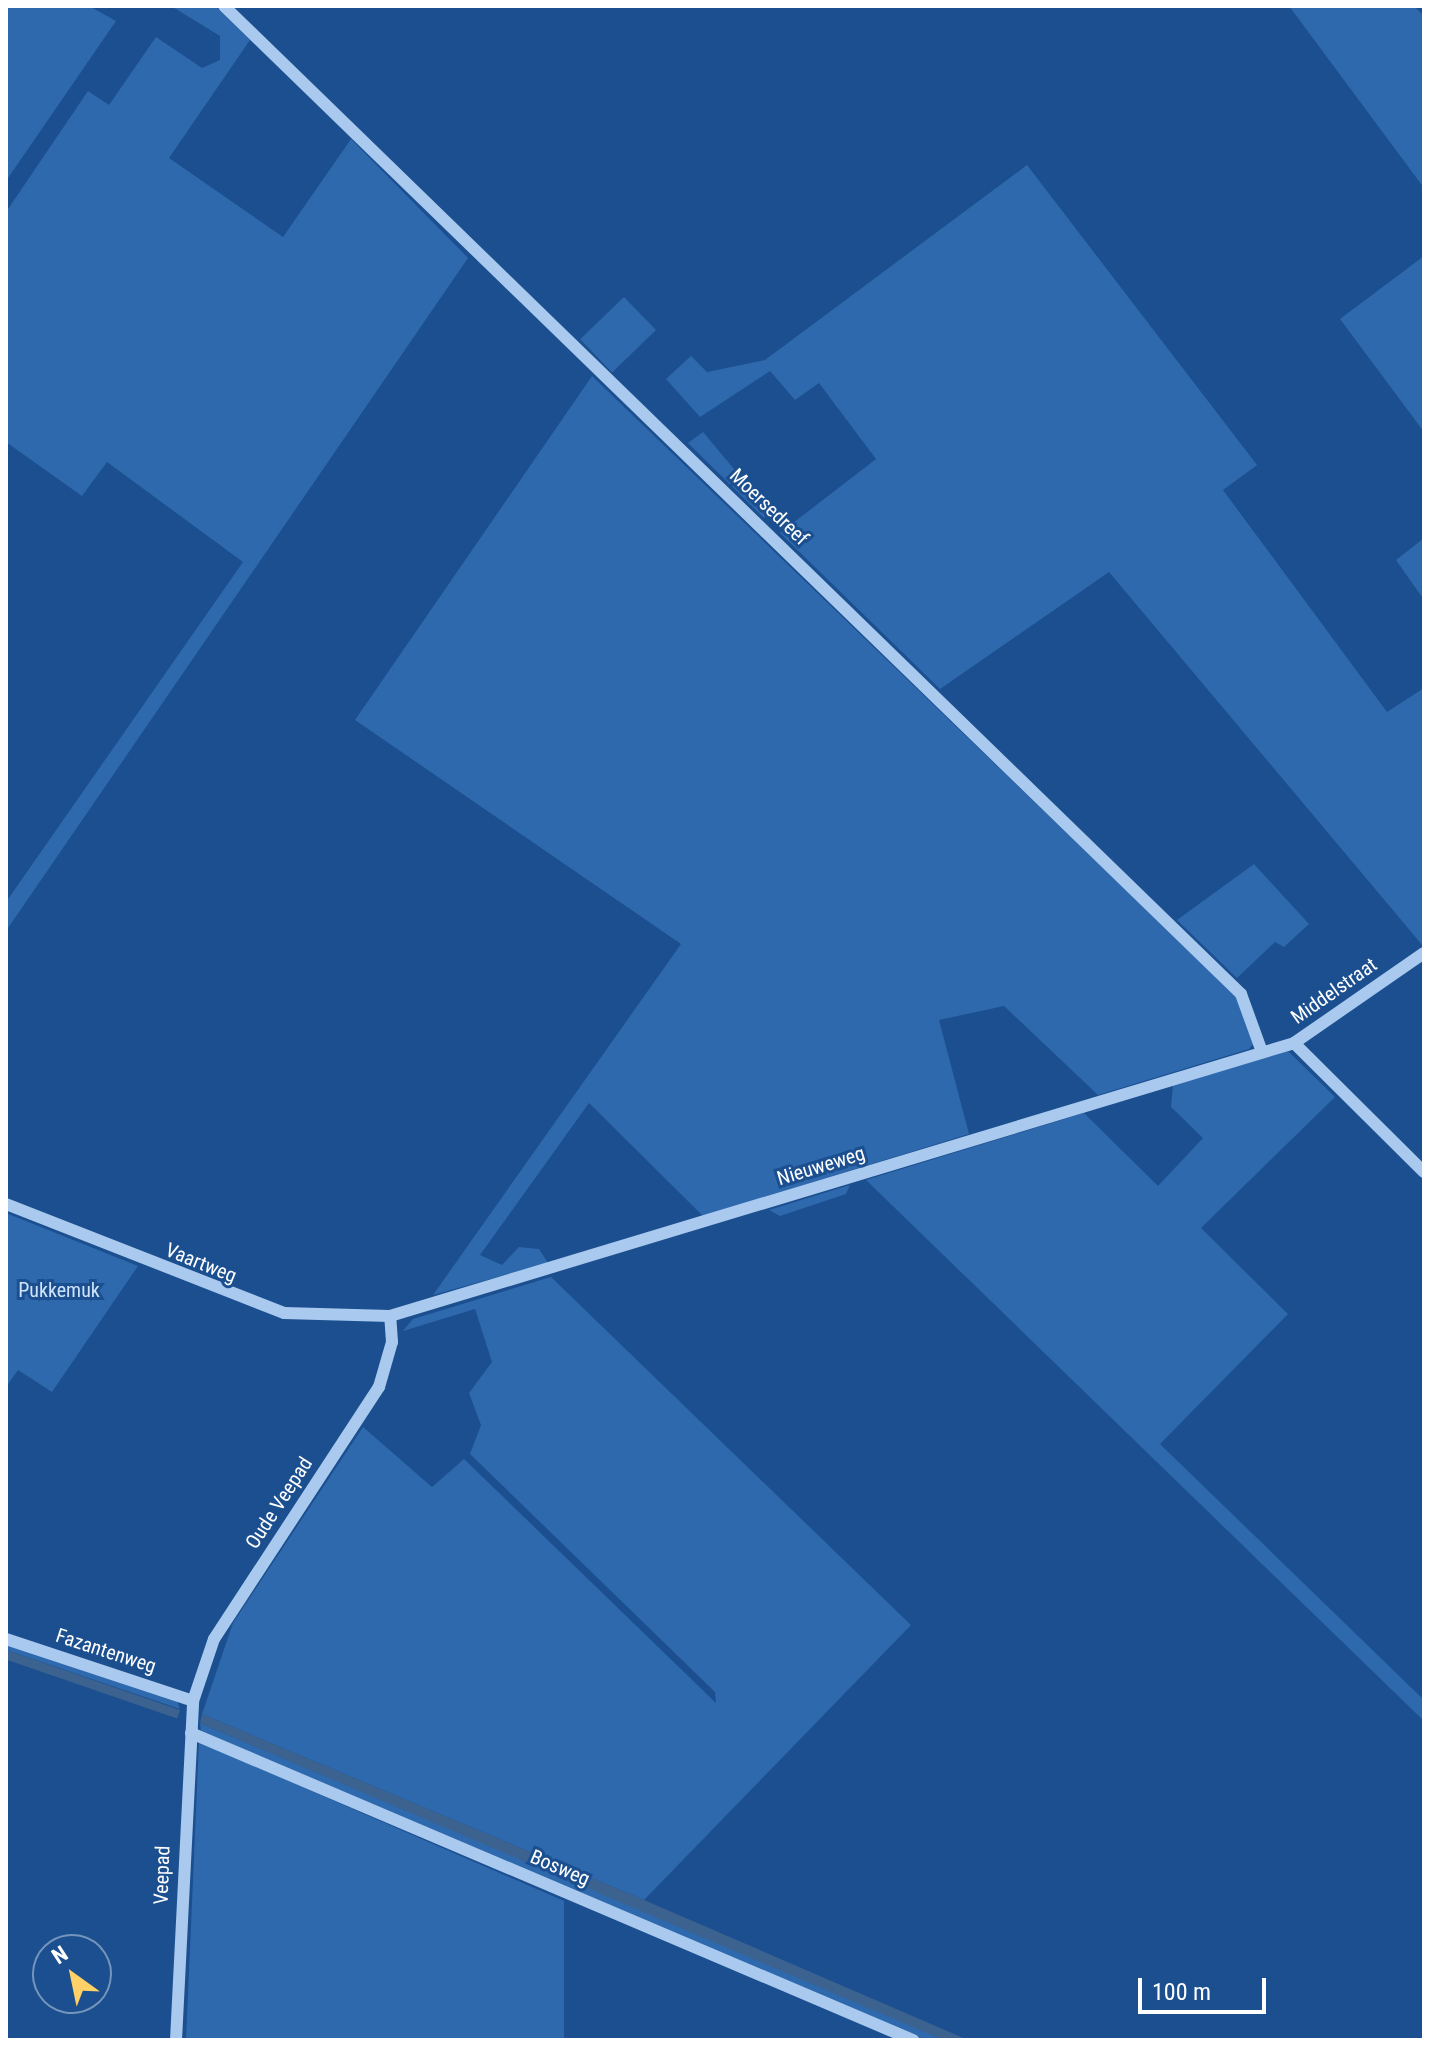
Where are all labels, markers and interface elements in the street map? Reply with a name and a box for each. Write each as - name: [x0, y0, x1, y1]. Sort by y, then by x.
- street label: Moersedreef: [725, 464, 813, 550]
- street label: Middelstraat: [1286, 953, 1382, 1029]
- street label: Nieuweweg: [774, 1141, 868, 1191]
- street label: Vaartweg: [162, 1238, 240, 1288]
- park label: Pukkemuk: [18, 1278, 100, 1302]
- street label: Oude Veepad: [240, 1453, 318, 1553]
- street label: Fazantenweg: [53, 1623, 159, 1679]
- street label: Veepad: [149, 1845, 175, 1905]
- street label: Bosweg: [527, 1845, 593, 1891]
- north arrow: [32, 1934, 112, 2014]
- text: N: [47, 1941, 72, 1969]
- scale bar: [1142, 1962, 1270, 2012]
- text: 100 m: [1152, 1978, 1211, 2006]

